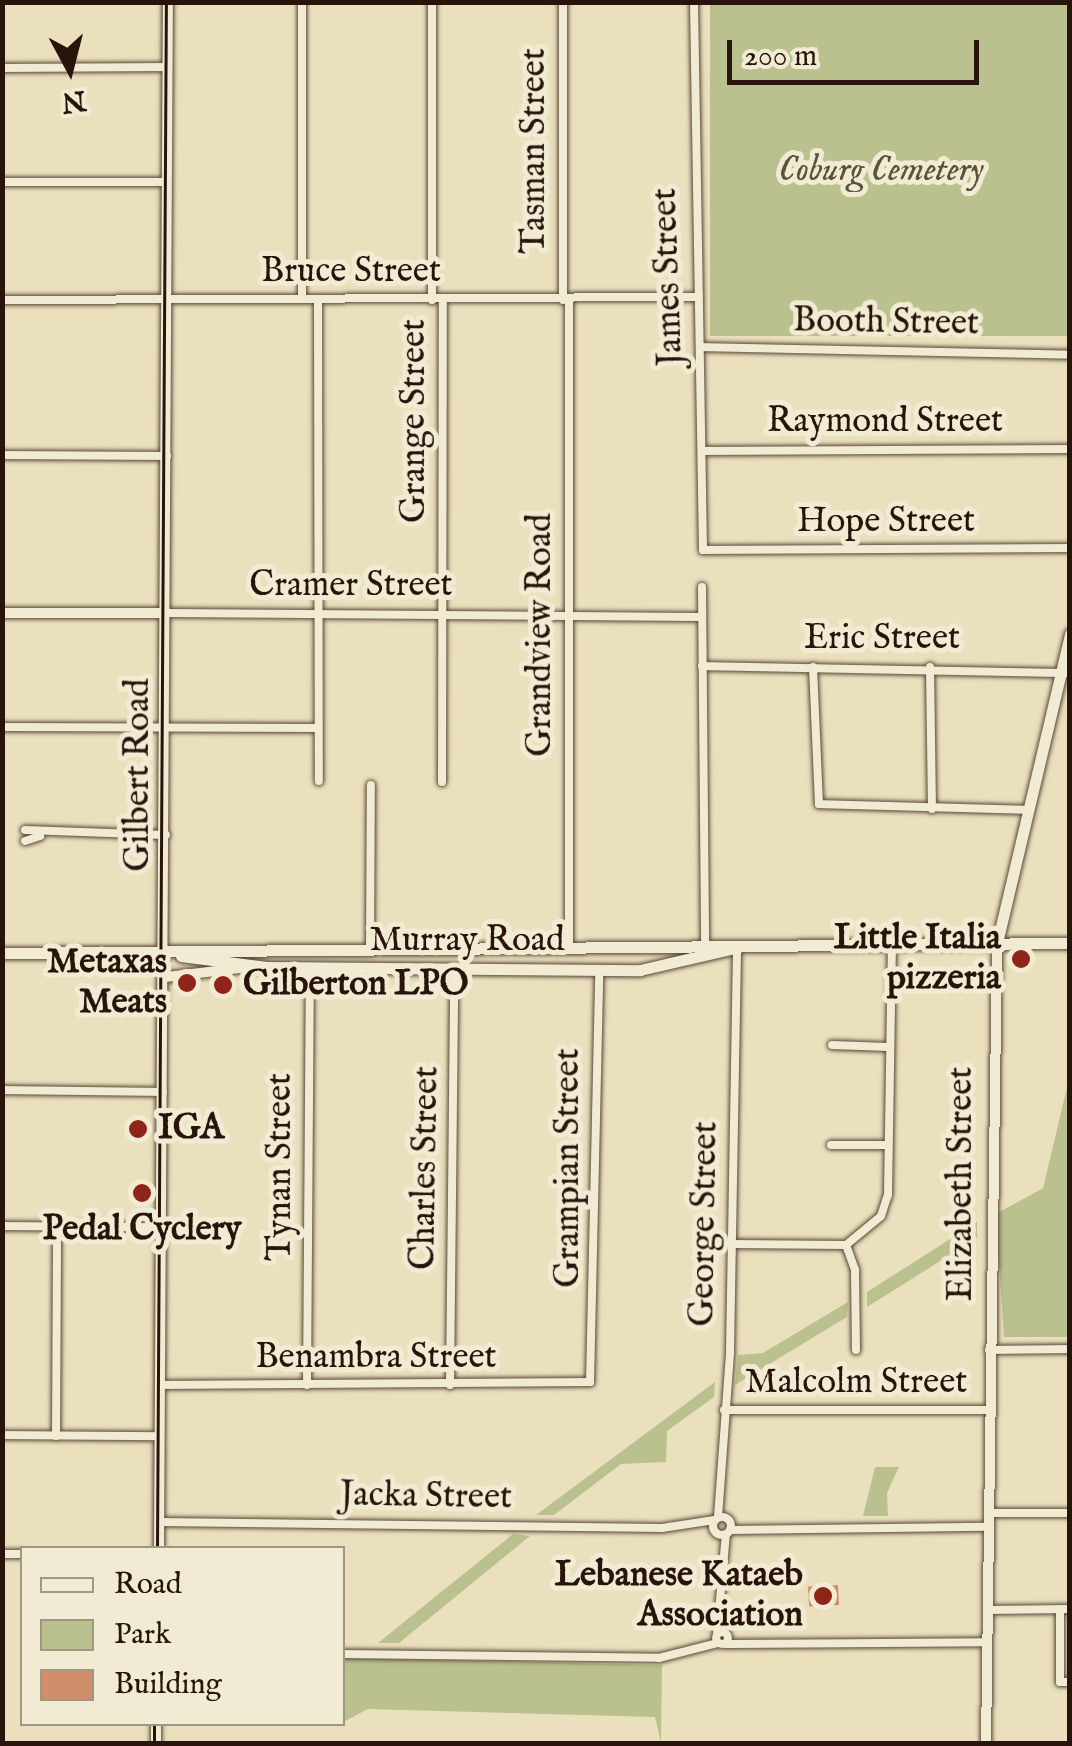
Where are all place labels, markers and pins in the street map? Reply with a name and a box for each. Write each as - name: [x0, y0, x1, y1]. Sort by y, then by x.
- place label: Little Italia pizzeria: [834, 918, 1001, 1000]
- place label: Metaxas Meats: [47, 942, 167, 1024]
- marker: Little Italia pizzeria: [1010, 948, 1032, 970]
- place label: Gilberton LPO: [243, 964, 468, 1006]
- marker: Metaxas Meats: [176, 972, 198, 994]
- marker: Gilberton LPO: [212, 974, 234, 996]
- place label: IGA: [158, 1108, 224, 1150]
- marker: IGA: [127, 1118, 149, 1140]
- marker: Pedal Cyclery: [131, 1182, 153, 1204]
- place label: Pedal Cyclery: [42, 1209, 242, 1251]
- place label: Lebanese Kataeb Association: [555, 1555, 803, 1637]
- marker: Lebanese Kataeb Association: [812, 1585, 834, 1607]

